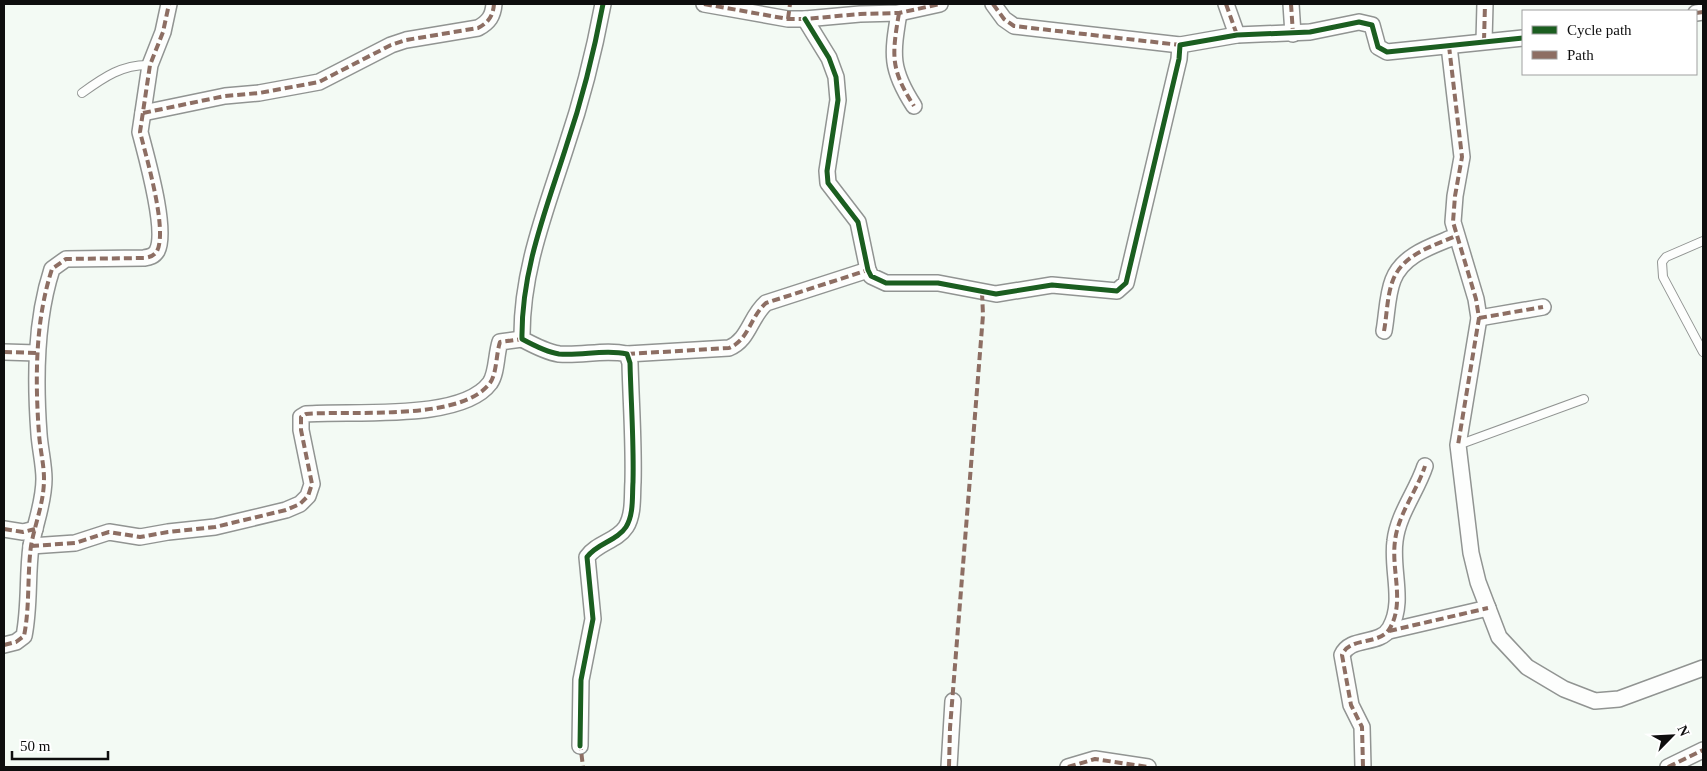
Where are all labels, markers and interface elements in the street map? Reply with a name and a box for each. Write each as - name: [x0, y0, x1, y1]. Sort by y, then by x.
- legend: [1522, 10, 1697, 75]
- text: Cycle path: [1567, 22, 1632, 38]
- text: Path: [1567, 47, 1594, 63]
- north arrow: [1647, 711, 1697, 761]
- text: N: [1675, 723, 1692, 739]
- scale bar: [12, 728, 109, 760]
- text: 50 m: [20, 738, 51, 754]

